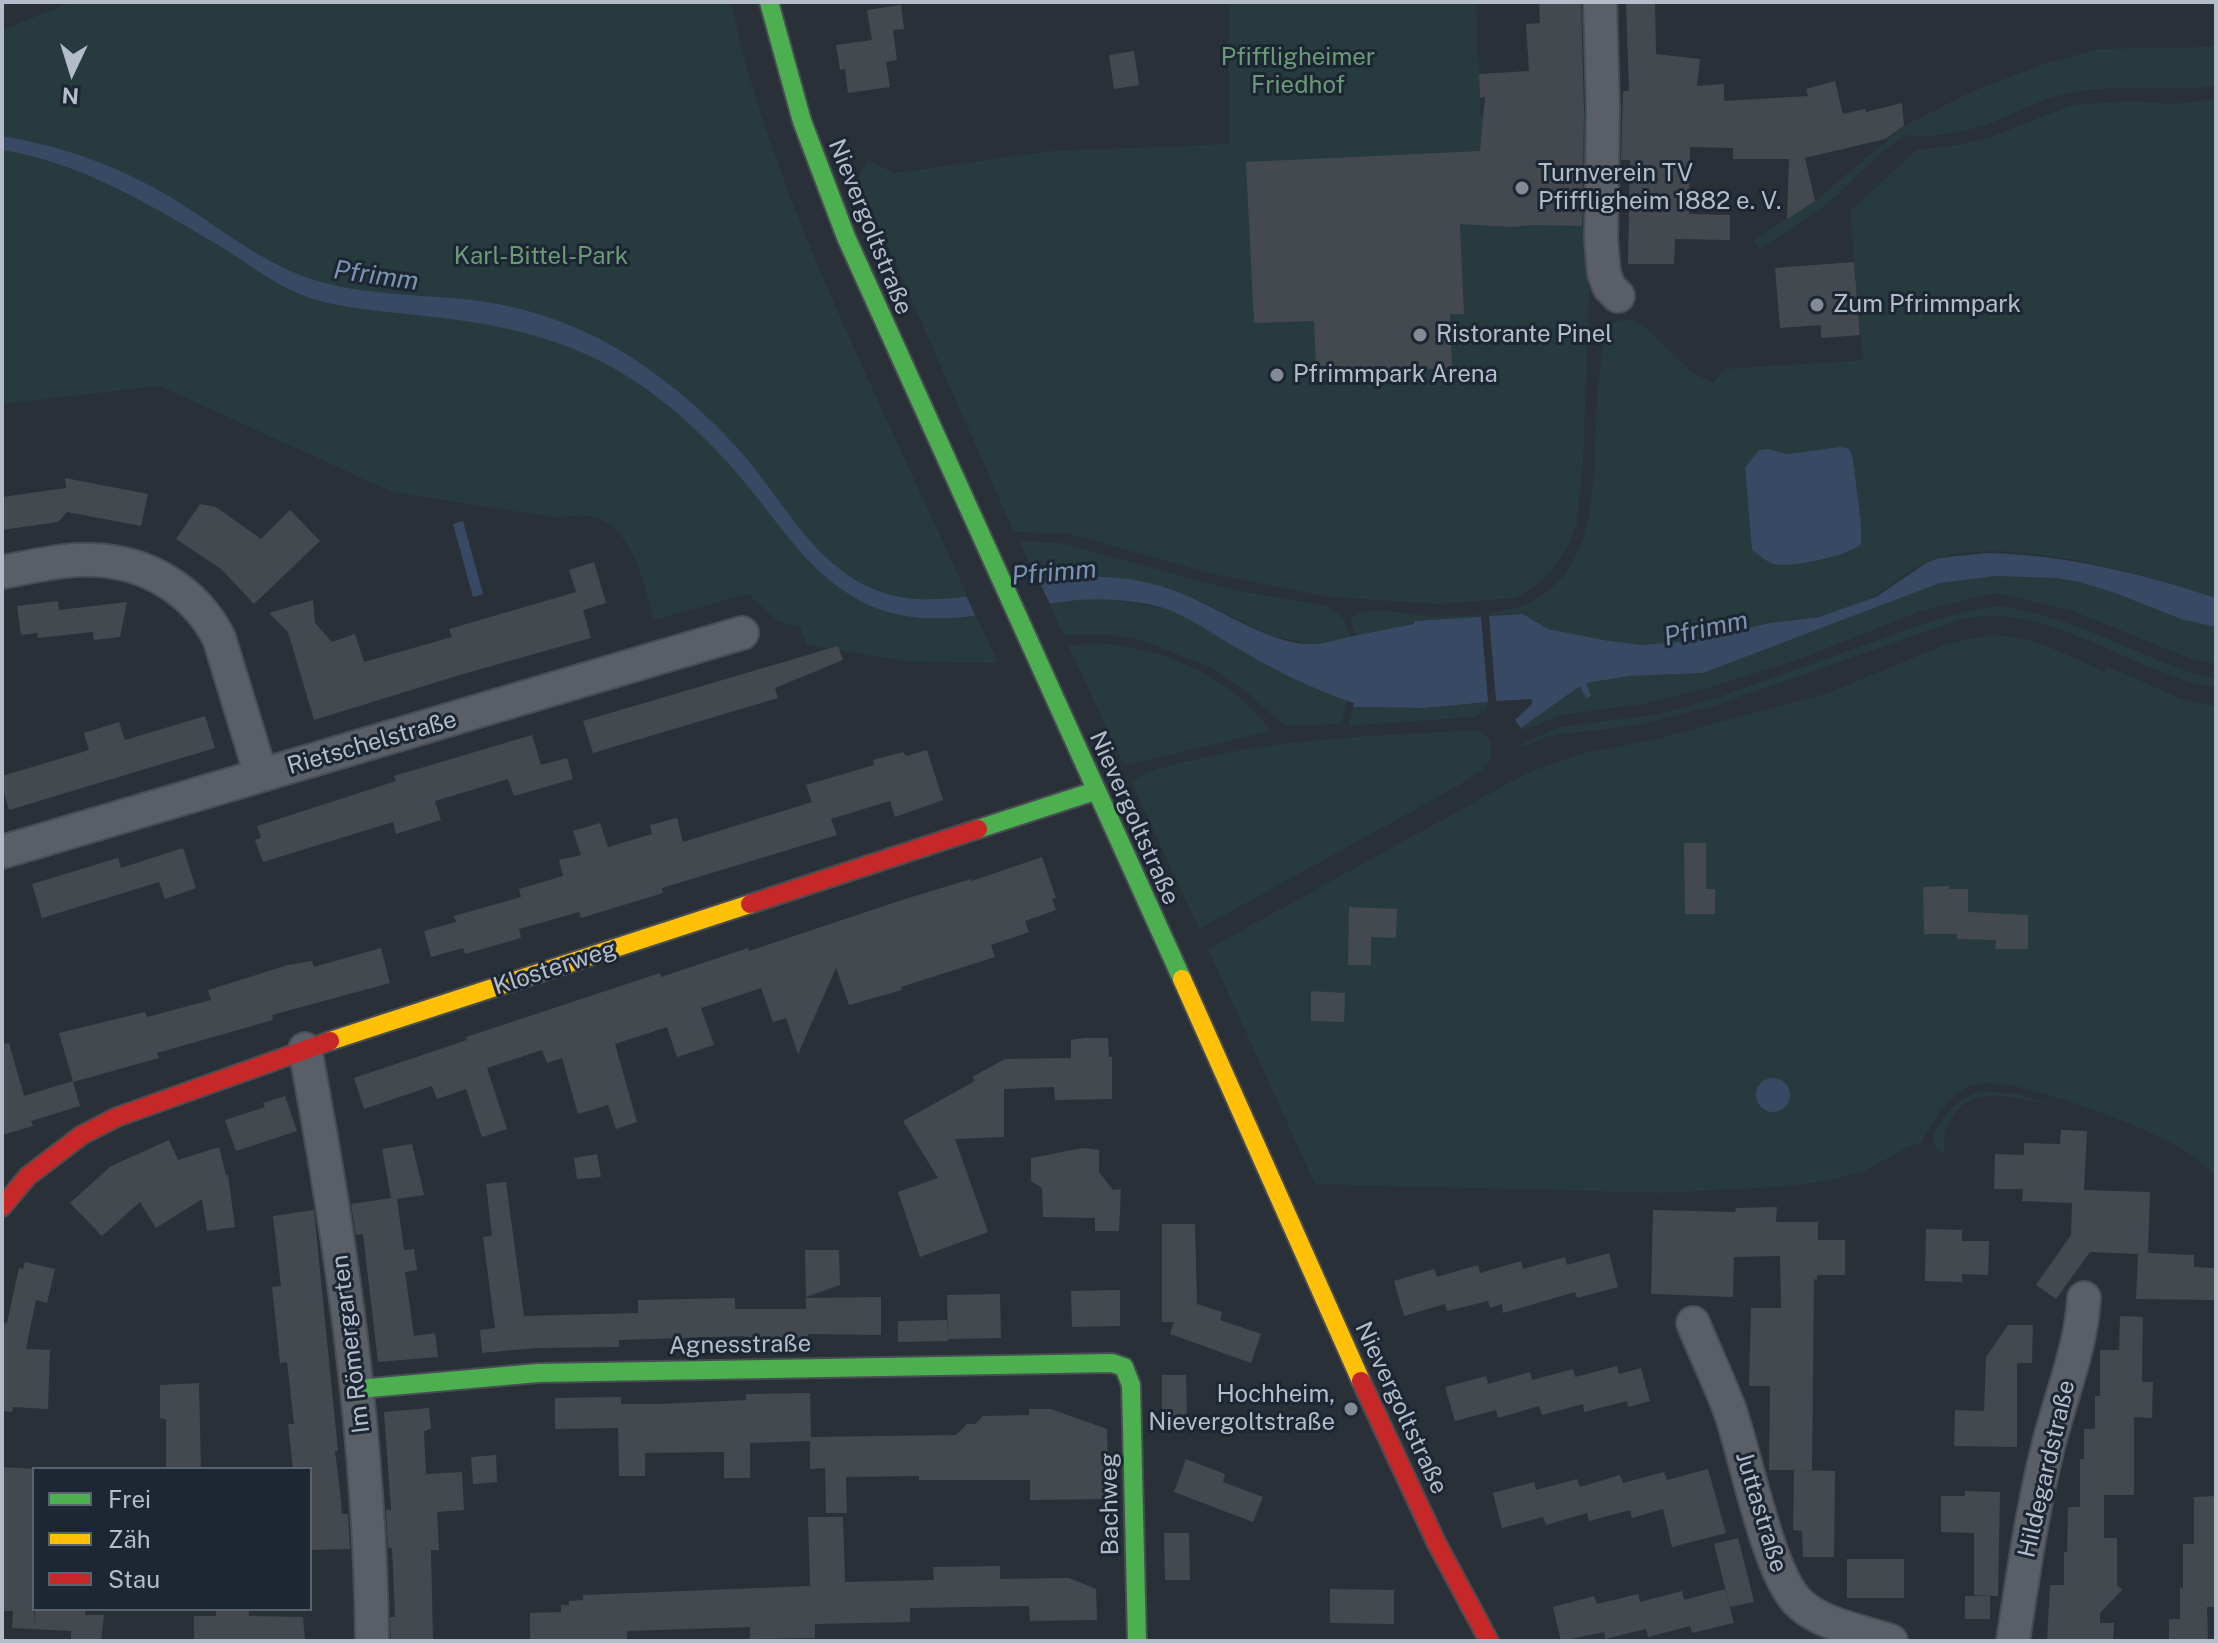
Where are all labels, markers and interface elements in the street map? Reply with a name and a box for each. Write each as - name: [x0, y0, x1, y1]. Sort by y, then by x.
- north arrow: [32, 32, 112, 112]
- park label: Pfiffligheimer Friedhof: [1221, 44, 1375, 100]
- text: N: [61, 82, 80, 110]
- street label: Nievergoltstraße: [822, 135, 918, 319]
- place label: Turnverein TV Pfiffligheim 1882 e. V.: [1538, 160, 1781, 216]
- marker: Turnverein TV Pfiffligheim 1882 e. V.: [1513, 179, 1531, 197]
- park label: Karl-Bittel-Park: [454, 243, 628, 271]
- water label: Pfrimm: [332, 255, 420, 297]
- place label: Zum Pfrimmpark: [1833, 291, 2021, 319]
- marker: Zum Pfrimmpark: [1808, 296, 1826, 314]
- place label: Ristorante Pinel: [1436, 321, 1613, 349]
- marker: Ristorante Pinel: [1411, 326, 1429, 344]
- place label: Pfrimmpark Arena: [1293, 361, 1498, 389]
- marker: Pfrimmpark Arena: [1268, 366, 1286, 384]
- water label: Pfrimm: [1010, 554, 1098, 592]
- water label: Pfrimm: [1661, 605, 1751, 653]
- street label: Rietschelstraße: [284, 705, 460, 781]
- street label: Nievergoltstraße: [1083, 727, 1185, 909]
- street label: Klosterweg: [490, 935, 620, 1001]
- street label: Im Römergarten: [326, 1253, 376, 1435]
- street label: Nievergoltstraße: [1348, 1317, 1454, 1499]
- street label: Agnesstraße: [669, 1329, 811, 1361]
- street label: Hildegardstraße: [2013, 1377, 2081, 1561]
- place label: Hochheim, Nievergoltstraße: [1148, 1381, 1335, 1437]
- marker: Hochheim, Nievergoltstraße: [1342, 1400, 1360, 1418]
- street label: Juttastraße: [1729, 1448, 1793, 1576]
- street label: Bachweg: [1095, 1452, 1125, 1556]
- legend: [32, 1467, 312, 1611]
- text: Frei: [108, 1485, 151, 1513]
- text: Zäh: [108, 1525, 151, 1553]
- text: Stau: [108, 1565, 160, 1593]

